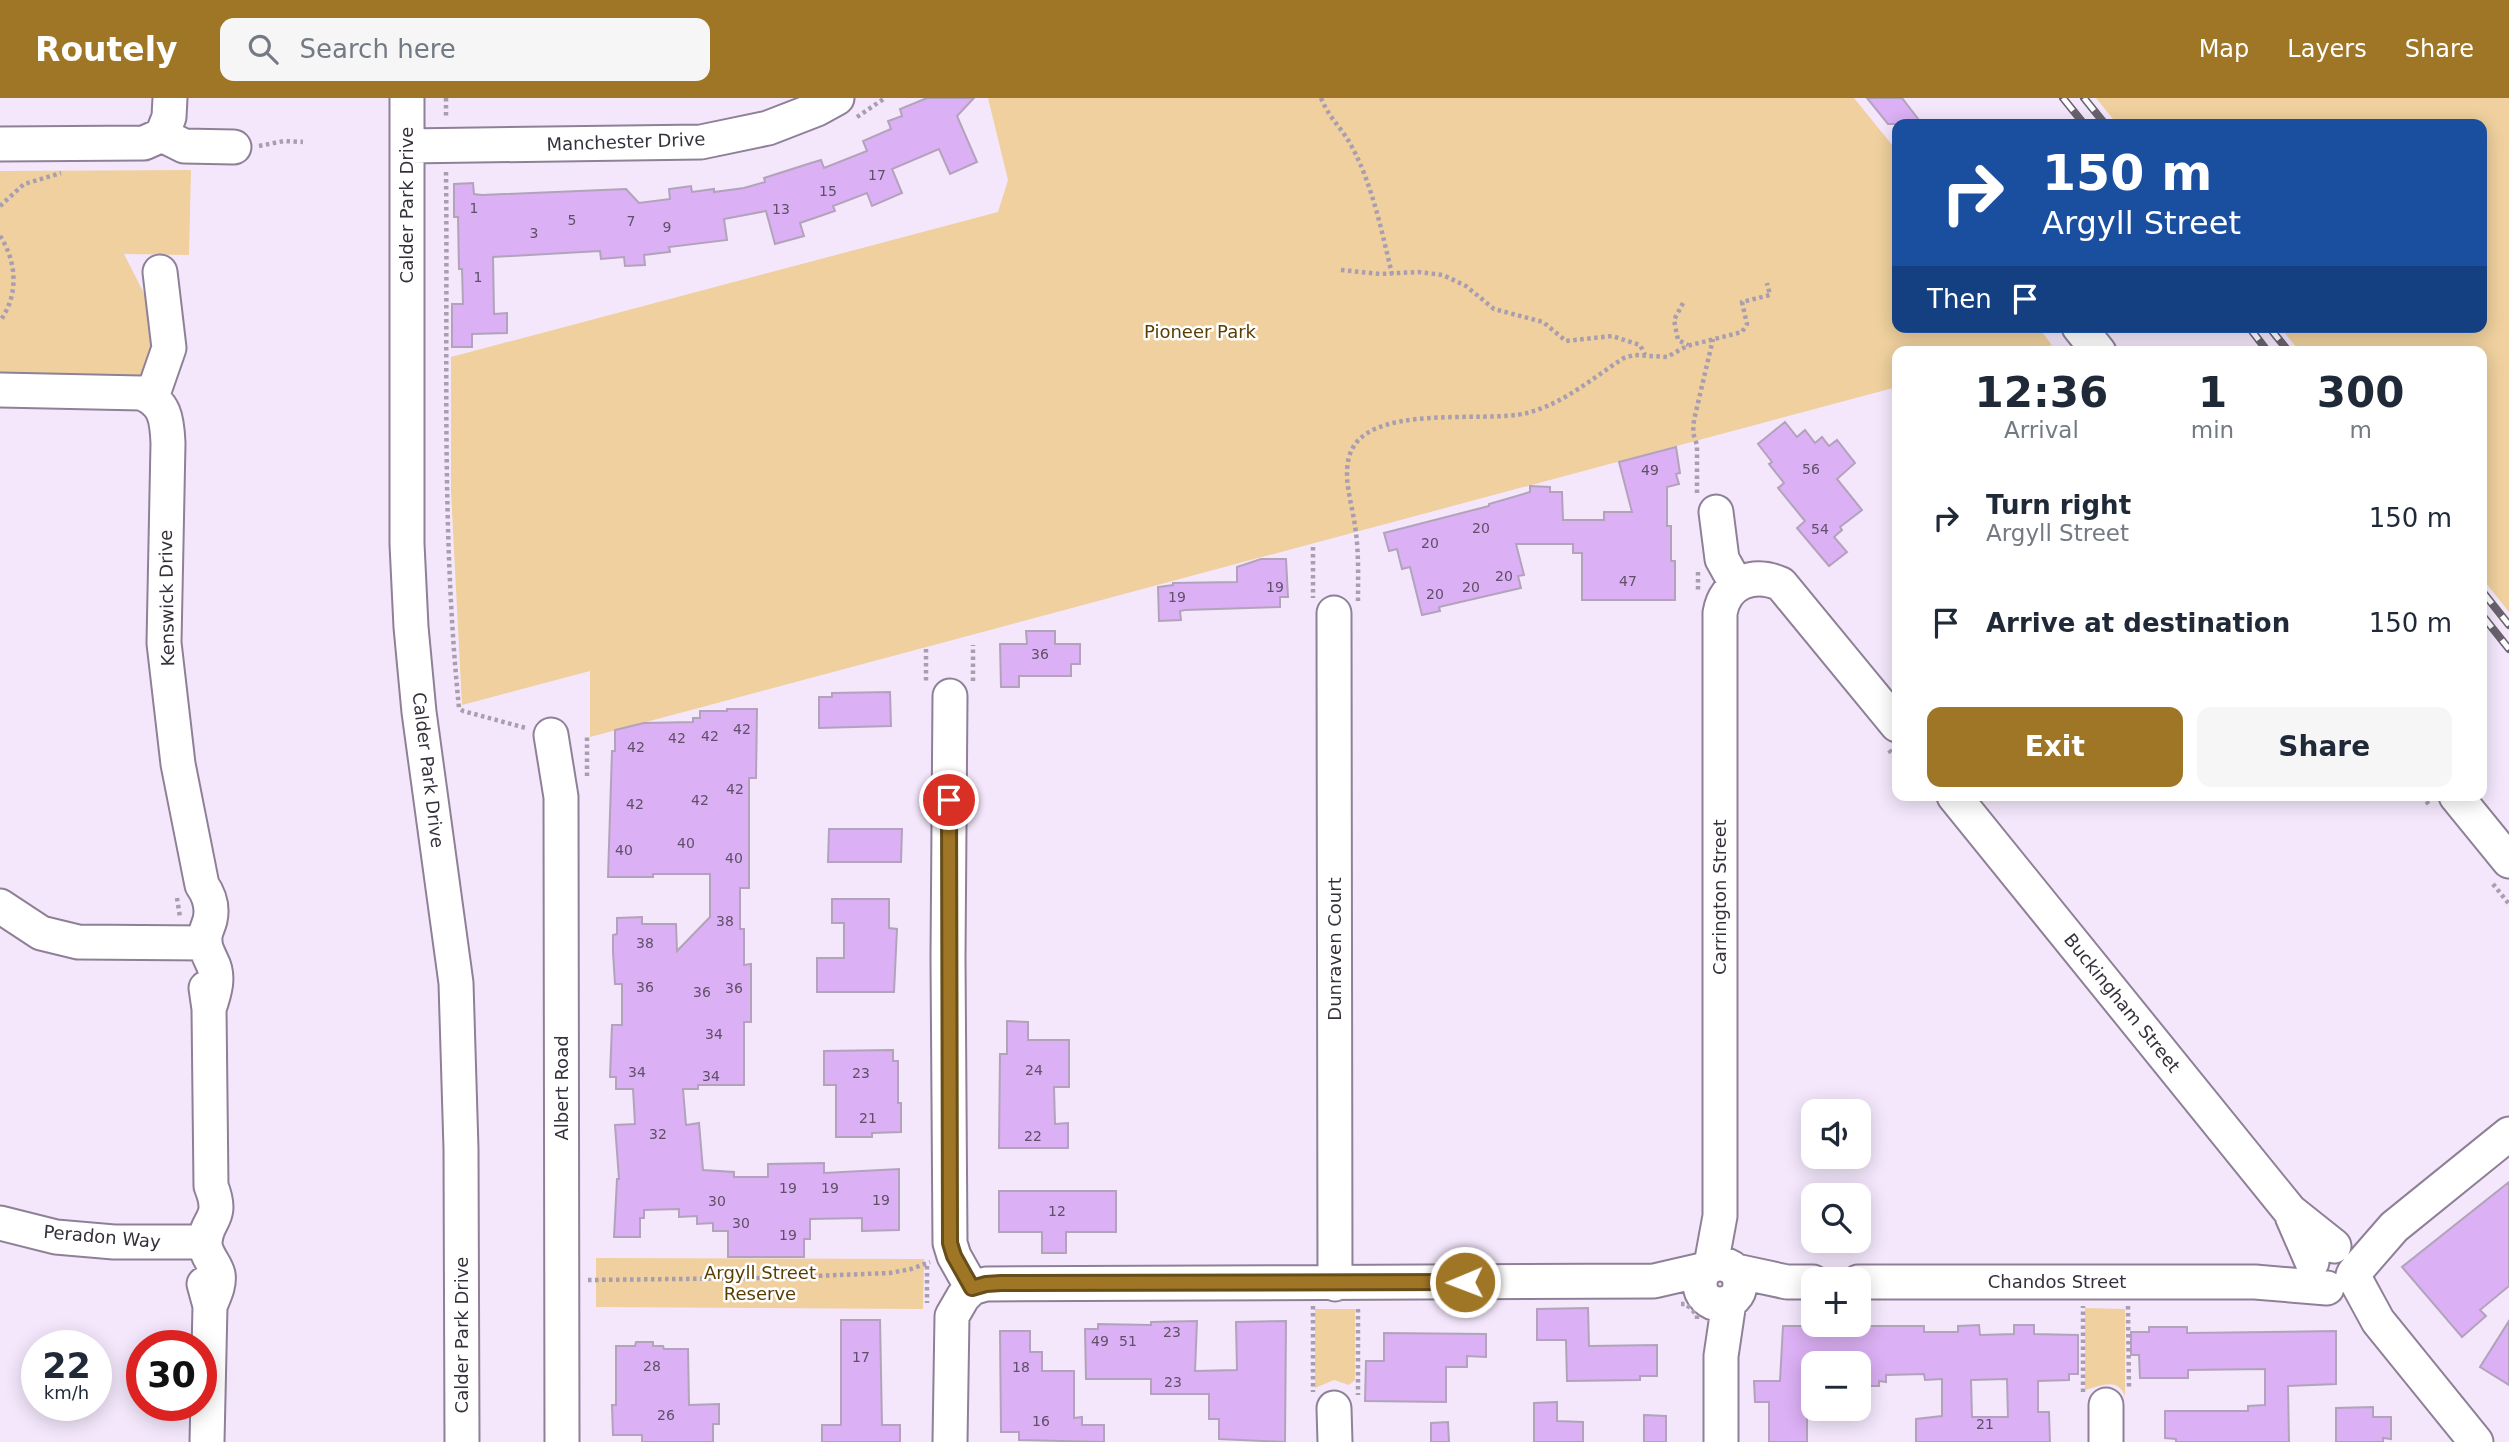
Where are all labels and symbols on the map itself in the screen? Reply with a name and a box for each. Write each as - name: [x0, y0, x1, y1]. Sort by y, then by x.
- street label: Calder Park Drive: [396, 127, 417, 283]
- street label: Manchester Drive: [546, 128, 706, 155]
- house number: 17: [868, 167, 886, 183]
- house number: 15: [819, 183, 837, 199]
- house number: 1: [470, 200, 478, 216]
- house number: 13: [772, 201, 790, 217]
- house number: 5: [568, 212, 576, 228]
- house number: 7: [627, 213, 635, 229]
- house number: 9: [663, 219, 671, 235]
- house number: 3: [530, 225, 538, 241]
- house number: 1: [474, 269, 482, 285]
- park label: Pioneer Park: [1144, 321, 1257, 342]
- house number: 56: [1802, 461, 1820, 477]
- house number: 49: [1641, 462, 1659, 478]
- house number: 20: [1472, 520, 1490, 536]
- house number: 54: [1811, 521, 1829, 537]
- street label: Kenswick Drive: [155, 530, 178, 666]
- house number: 20: [1421, 535, 1439, 551]
- house number: 20: [1495, 568, 1513, 584]
- house number: 47: [1619, 573, 1637, 589]
- house number: 19: [1266, 579, 1284, 595]
- house number: 20: [1462, 579, 1480, 595]
- house number: 20: [1426, 586, 1444, 602]
- house number: 19: [1168, 589, 1186, 605]
- house number: 36: [1031, 646, 1049, 662]
- street label: Calder Park Drive: [409, 691, 448, 849]
- house number: 42: [733, 721, 751, 737]
- house number: 42: [701, 728, 719, 744]
- house number: 42: [668, 730, 686, 746]
- house number: 42: [627, 739, 645, 755]
- pin: [919, 770, 979, 830]
- house number: 42: [726, 781, 744, 797]
- house number: 42: [691, 792, 709, 808]
- house number: 42: [626, 796, 644, 812]
- street label: Carrington Street: [1709, 819, 1730, 975]
- house number: 40: [677, 835, 695, 851]
- house number: 40: [615, 842, 633, 858]
- house number: 40: [725, 850, 743, 866]
- street label: Dunraven Court: [1324, 877, 1345, 1021]
- house number: 38: [716, 913, 734, 929]
- street label: Buckingham Street: [2060, 929, 2185, 1076]
- house number: 38: [636, 935, 654, 951]
- house number: 36: [636, 979, 654, 995]
- house number: 36: [725, 980, 743, 996]
- house number: 36: [693, 984, 711, 1000]
- house number: 34: [705, 1026, 723, 1042]
- street label: Albert Road: [551, 1035, 572, 1141]
- house number: 24: [1025, 1062, 1043, 1078]
- house number: 34: [628, 1064, 646, 1080]
- house number: 23: [852, 1065, 870, 1081]
- house number: 34: [702, 1068, 720, 1084]
- house number: 21: [859, 1110, 877, 1126]
- house number: 32: [649, 1126, 667, 1142]
- house number: 22: [1024, 1128, 1042, 1144]
- house number: 19: [779, 1180, 797, 1196]
- house number: 19: [821, 1180, 839, 1196]
- house number: 19: [872, 1192, 890, 1208]
- house number: 30: [708, 1193, 726, 1209]
- house number: 12: [1048, 1203, 1066, 1219]
- house number: 30: [732, 1215, 750, 1231]
- street label: Peradon Way: [43, 1221, 162, 1252]
- house number: 19: [779, 1227, 797, 1243]
- position arrow: [1428, 1245, 1502, 1319]
- street label: Calder Park Drive: [451, 1257, 472, 1413]
- park label: Argyll Street Reserve: [704, 1262, 816, 1304]
- street label: Chandos Street: [1988, 1271, 2126, 1292]
- house number: 23: [1163, 1324, 1181, 1340]
- speed limit sign: 30: [126, 1330, 217, 1421]
- house number: 49: [1091, 1333, 1109, 1349]
- house number: 51: [1119, 1333, 1137, 1349]
- house number: 17: [852, 1349, 870, 1365]
- house number: 28: [643, 1358, 661, 1374]
- house number: 18: [1012, 1359, 1030, 1375]
- house number: 23: [1164, 1374, 1182, 1390]
- house number: 26: [657, 1407, 675, 1423]
- house number: 16: [1032, 1413, 1050, 1429]
- house number: 21: [1976, 1416, 1994, 1432]

